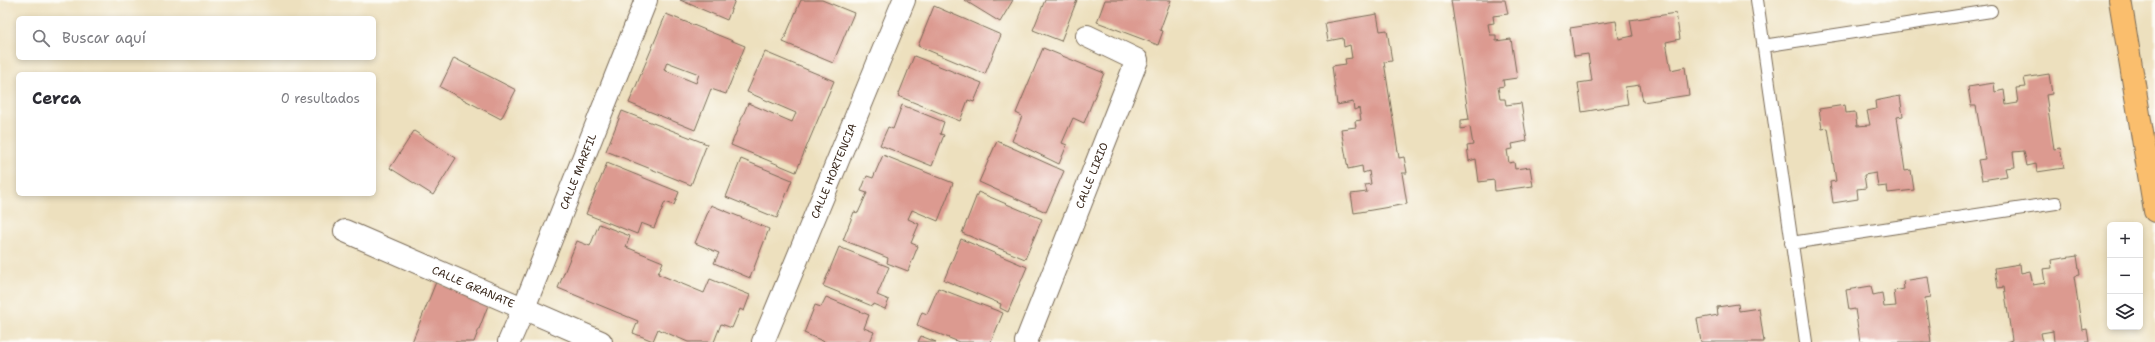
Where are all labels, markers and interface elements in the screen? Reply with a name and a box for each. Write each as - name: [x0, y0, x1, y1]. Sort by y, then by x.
- search box: [16, 16, 376, 60]
- icon: search: [30, 27, 52, 49]
- text: Buscar aquí: [62, 28, 146, 48]
- text: Cerca: [32, 87, 81, 109]
- text: 0 resultados: [281, 90, 360, 107]
- street label: CALLE HORTENCIA: [808, 121, 860, 221]
- street label: CALLE MARFIL: [557, 131, 600, 212]
- street label: CALLE LIRIO: [1072, 140, 1112, 211]
- map controls: [2107, 222, 2143, 330]
- button: +: [2107, 222, 2143, 258]
- button: −: [2107, 258, 2143, 294]
- street label: CALLE GRANATE: [429, 263, 517, 312]
- button: layers: [2107, 294, 2143, 330]

